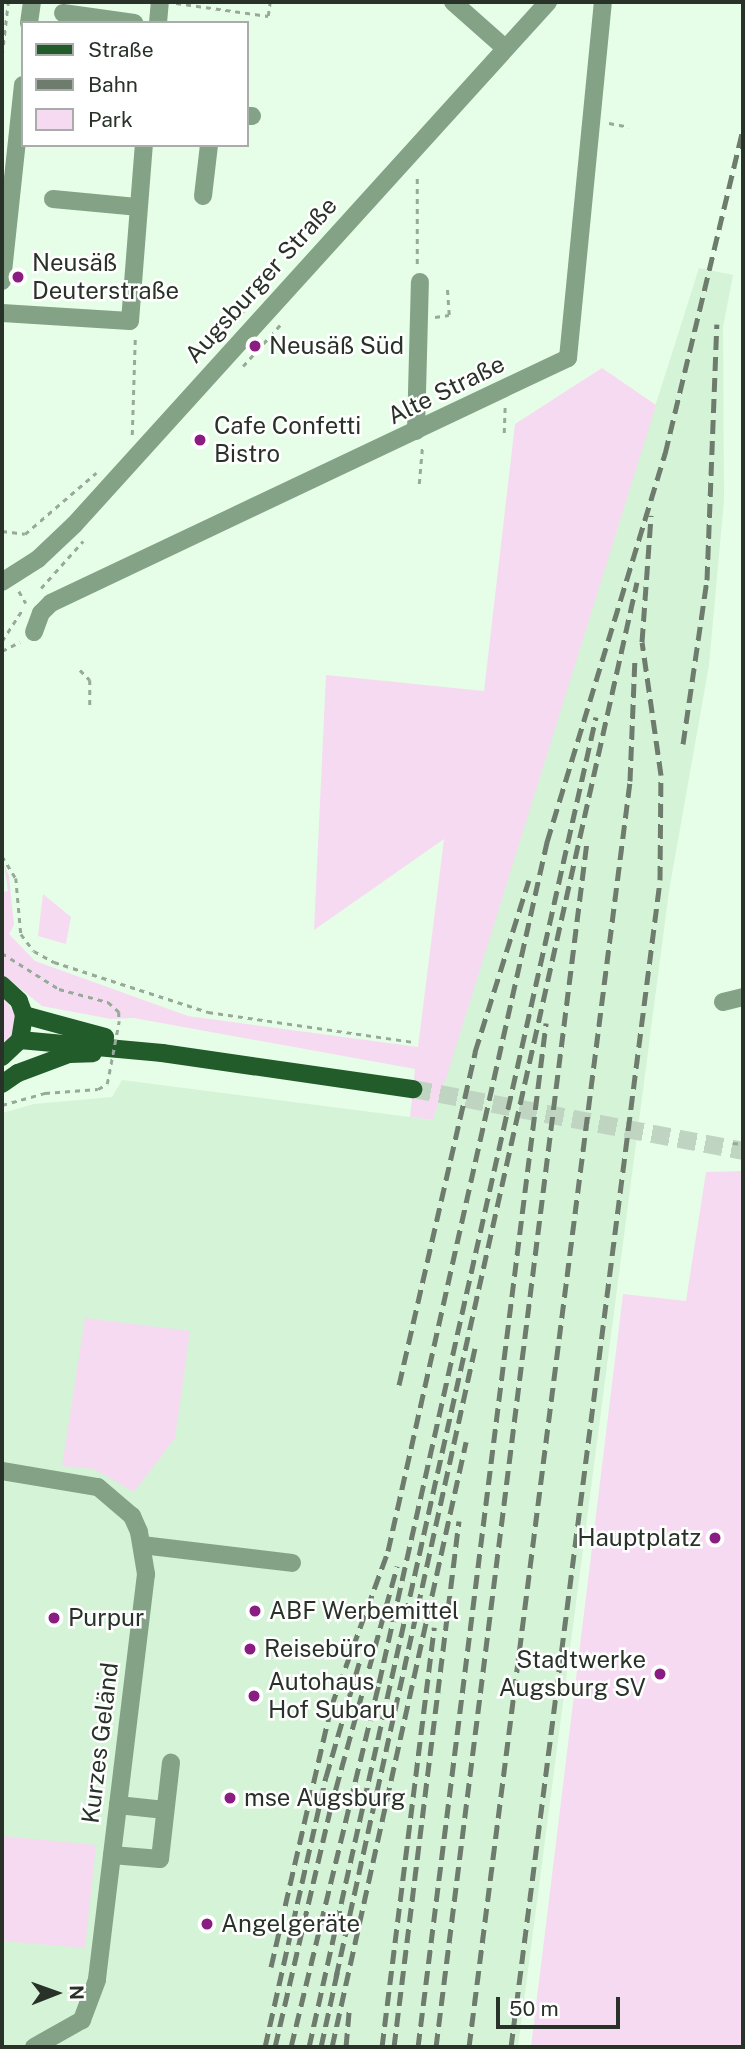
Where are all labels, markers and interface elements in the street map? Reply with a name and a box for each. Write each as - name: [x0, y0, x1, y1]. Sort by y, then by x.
- legend: [21, 21, 248, 147]
- text: Straße: [88, 37, 154, 62]
- text: Bahn: [88, 72, 138, 97]
- text: Park: [88, 107, 133, 132]
- street label: Augsburger Straße: [179, 191, 343, 369]
- place label: Neusäß Deuterstraße: [32, 249, 179, 305]
- marker: Neusäß Deuterstraße: [10, 269, 26, 285]
- place label: Neusäß Süd: [269, 332, 404, 360]
- marker: Neusäß Süd: [247, 338, 263, 354]
- street label: Alte Straße: [383, 349, 509, 431]
- place label: Cafe Confetti Bistro: [214, 412, 361, 468]
- marker: Cafe Confetti Bistro: [192, 432, 208, 448]
- place label: Hauptplatz: [577, 1524, 701, 1552]
- marker: Hauptplatz: [707, 1530, 723, 1546]
- place label: ABF Werbemittel: [269, 1597, 460, 1625]
- marker: ABF Werbemittel: [247, 1603, 263, 1619]
- place label: Purpur: [68, 1604, 144, 1632]
- marker: Purpur: [46, 1610, 62, 1626]
- place label: Reisebüro: [264, 1635, 376, 1663]
- marker: Reisebüro: [242, 1641, 258, 1657]
- place label: Stadtwerke Augsburg SV: [499, 1646, 646, 1702]
- street label: Kurzes Geländ: [76, 1661, 124, 1825]
- marker: Stadtwerke Augsburg SV: [652, 1666, 668, 1682]
- place label: Autohaus Hof Subaru: [268, 1668, 396, 1724]
- marker: Autohaus Hof Subaru: [246, 1688, 262, 1704]
- place label: mse Augsburg: [244, 1784, 406, 1812]
- marker: mse Augsburg: [222, 1790, 238, 1806]
- place label: Angelgeräte: [221, 1910, 360, 1938]
- marker: Angelgeräte: [199, 1916, 215, 1932]
- north arrow: [21, 1958, 91, 2028]
- scale bar: [500, 1982, 624, 2026]
- text: N: [66, 1985, 88, 2000]
- text: 50 m: [509, 1996, 559, 2021]

